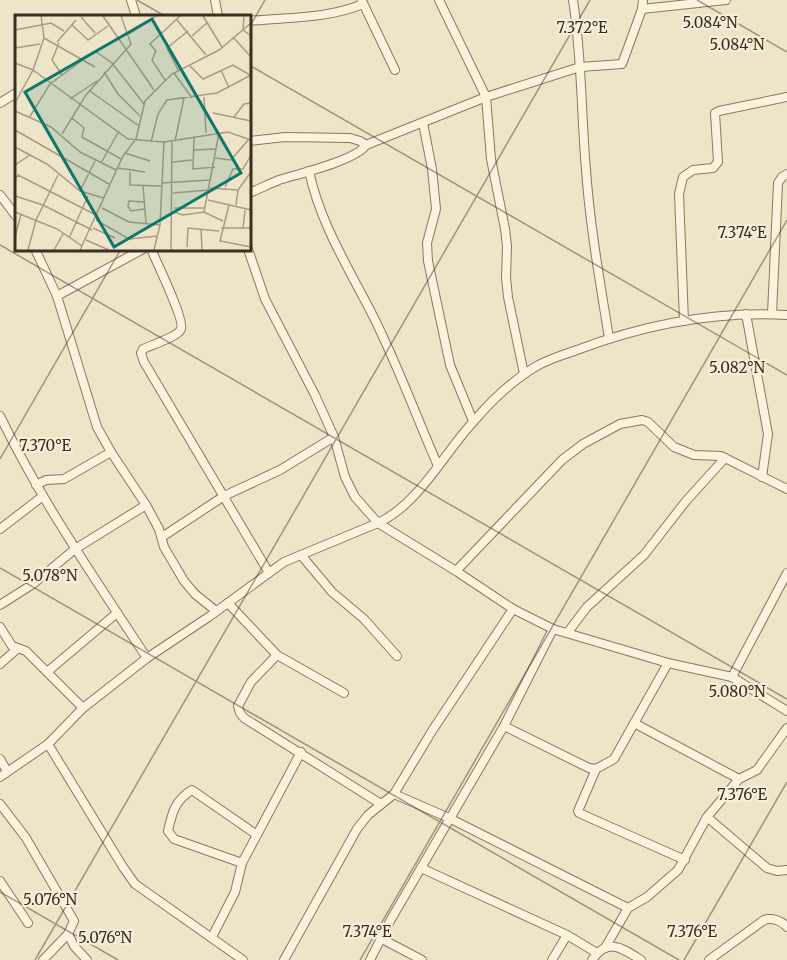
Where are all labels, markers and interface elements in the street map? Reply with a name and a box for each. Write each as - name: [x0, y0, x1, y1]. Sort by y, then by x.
- text: 5.084°N: [682, 13, 738, 32]
- inset map: [15, 15, 250, 250]
- text: 7.372°E: [556, 18, 608, 37]
- text: 5.084°N: [709, 35, 765, 54]
- text: 7.374°E: [718, 223, 767, 242]
- text: 5.082°N: [709, 358, 765, 377]
- text: 7.370°E: [19, 436, 71, 455]
- text: 5.078°N: [22, 566, 78, 585]
- text: 5.080°N: [708, 682, 766, 701]
- text: 7.376°E: [717, 785, 767, 804]
- text: 5.076°N: [23, 890, 77, 909]
- text: 7.374°E: [343, 922, 392, 941]
- text: 7.376°E: [667, 922, 717, 941]
- text: 5.076°N: [78, 928, 132, 947]

